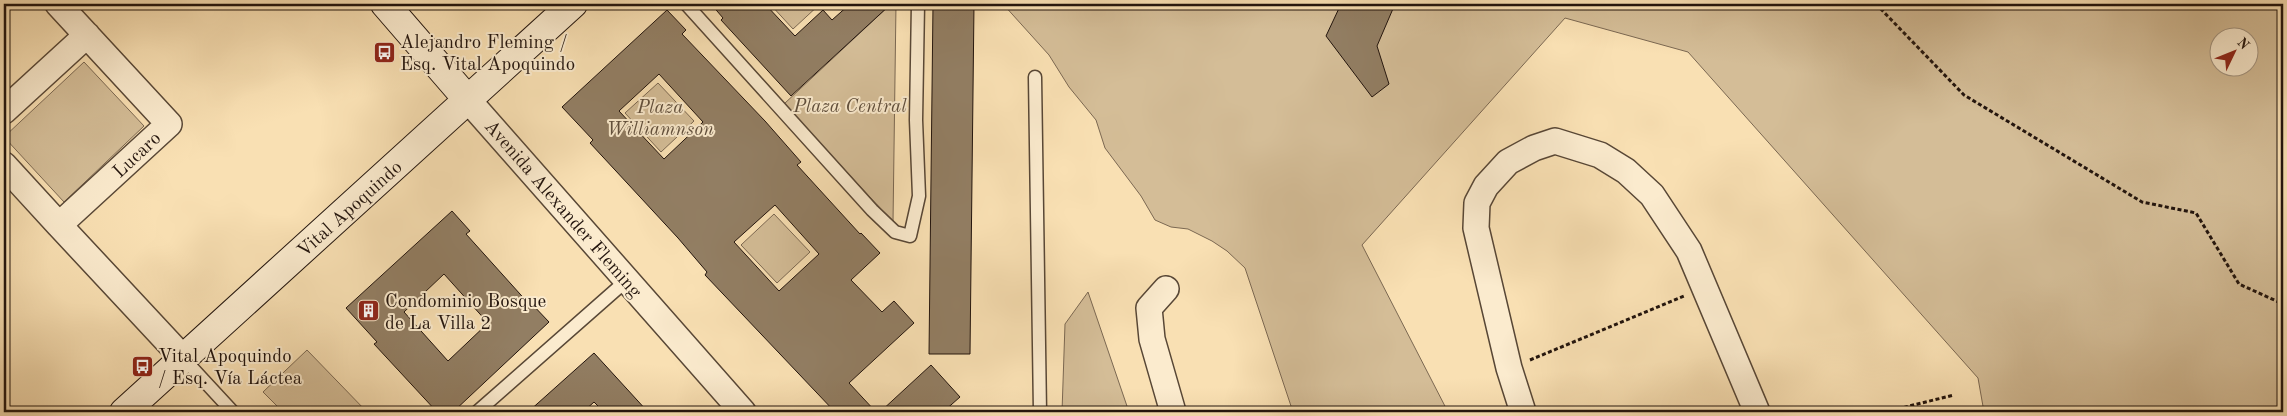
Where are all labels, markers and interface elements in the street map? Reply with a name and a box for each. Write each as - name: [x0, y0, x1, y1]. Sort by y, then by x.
- north arrow: [2210, 28, 2260, 78]
- place label: Alejandro Fleming / Esq. Vital Apoquindo: [400, 34, 575, 75]
- text: N: [2234, 35, 2252, 53]
- bus stop icon: Alejandro Fleming / Esq. Vital Apoquindo: [372, 40, 396, 64]
- park label: Plaza Central: [792, 98, 907, 117]
- park label: Plaza Williamnson: [606, 99, 714, 140]
- street label: Avenida Alexander Fleming: [480, 117, 645, 303]
- street label: Lucaro: [110, 129, 165, 182]
- street label: Vital Apoquindo: [295, 158, 407, 262]
- place label: Condominio Bosque de La Villa 2: [385, 293, 546, 334]
- building icon: Condominio Bosque de La Villa 2: [357, 299, 381, 323]
- place label: Vital Apoquindo / Esq. Vía Láctea: [158, 348, 303, 389]
- bus stop icon: Vital Apoquindo / Esq. Vía Láctea: [130, 354, 154, 378]

